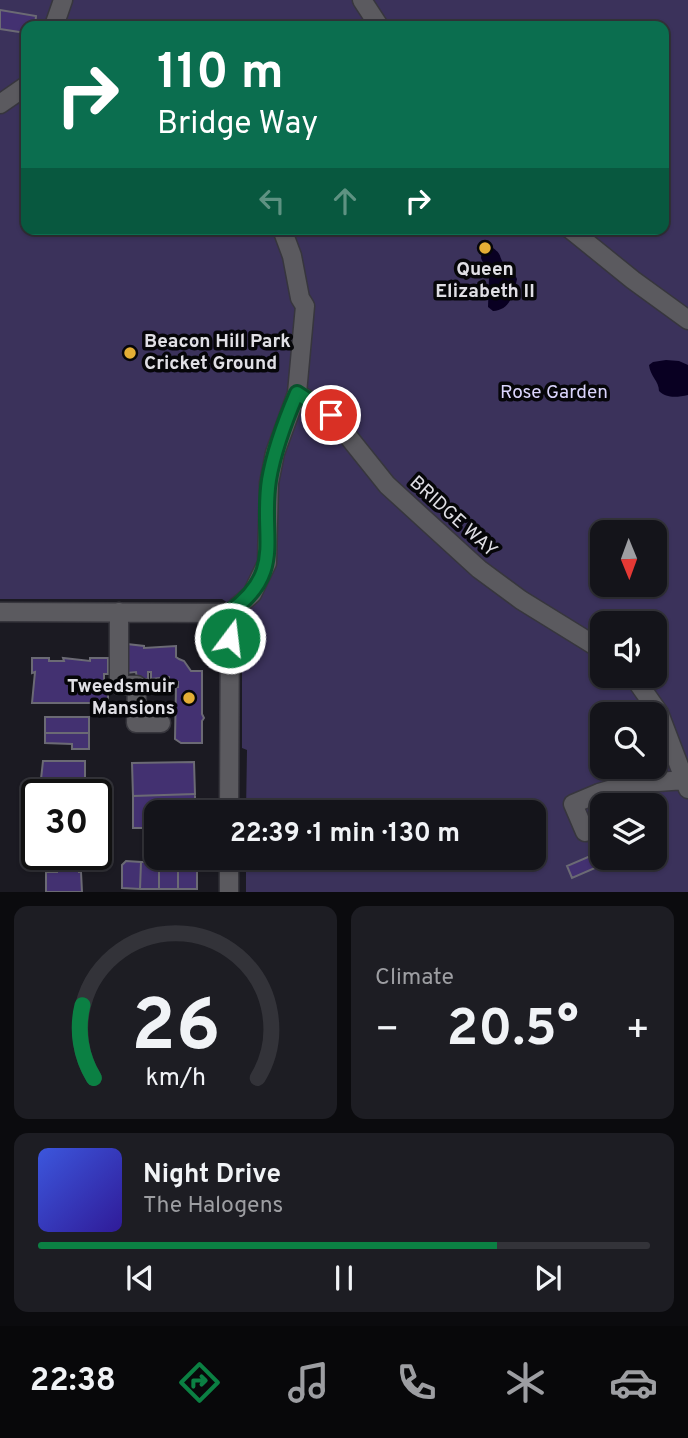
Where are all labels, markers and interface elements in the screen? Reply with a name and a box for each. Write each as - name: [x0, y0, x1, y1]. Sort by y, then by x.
- text: 110 m: [157, 44, 284, 106]
- icon: right: [42, 49, 133, 140]
- text: Bridge Way: [157, 105, 318, 145]
- icon: left: [253, 182, 291, 220]
- icon: ahead: [326, 182, 364, 220]
- icon: right: [399, 182, 437, 220]
- marker: Queen Elizabeth II: [477, 240, 493, 256]
- place label: Queen Elizabeth II: [435, 258, 535, 304]
- place label: Beacon Hill Park Cricket Ground: [144, 330, 291, 376]
- marker: Beacon Hill Park Cricket Ground: [122, 345, 138, 361]
- park label: Rose Garden: [500, 381, 608, 405]
- pin: [301, 385, 361, 445]
- icon: arrive: [312, 396, 350, 434]
- street label: BRIDGE WAY: [404, 471, 502, 563]
- north arrow: [590, 520, 667, 597]
- map controls: [590, 520, 667, 870]
- position arrow: [193, 601, 267, 675]
- button: sound: [590, 611, 667, 688]
- place label: Tweedsmuir Mansions: [67, 675, 175, 721]
- marker: Tweedsmuir Mansions: [181, 690, 197, 706]
- button: search: [590, 702, 667, 779]
- speed limit sign: 30: [21, 779, 112, 870]
- button: layers: [590, 793, 667, 870]
- text: 22:39 · 1 min · 130 m: [230, 818, 460, 851]
- text: Climate: [375, 964, 454, 993]
- text: 26: [131, 985, 220, 1077]
- text: 20.5°: [446, 998, 579, 1064]
- text: −: [375, 1007, 400, 1056]
- text: +: [625, 1007, 650, 1056]
- text: km/h: [145, 1063, 206, 1095]
- text: Night Drive: [143, 1159, 281, 1192]
- text: The Halogens: [143, 1192, 283, 1221]
- icon: previous: [121, 1259, 159, 1297]
- icon: pause: [325, 1259, 363, 1297]
- icon: next: [529, 1259, 567, 1297]
- icon: directions: [175, 1358, 224, 1407]
- icon: music: [284, 1358, 333, 1407]
- icon: phone: [392, 1358, 441, 1407]
- icon: climate: [501, 1358, 550, 1407]
- icon: car: [609, 1358, 658, 1407]
- text: 22:38: [30, 1362, 116, 1402]

